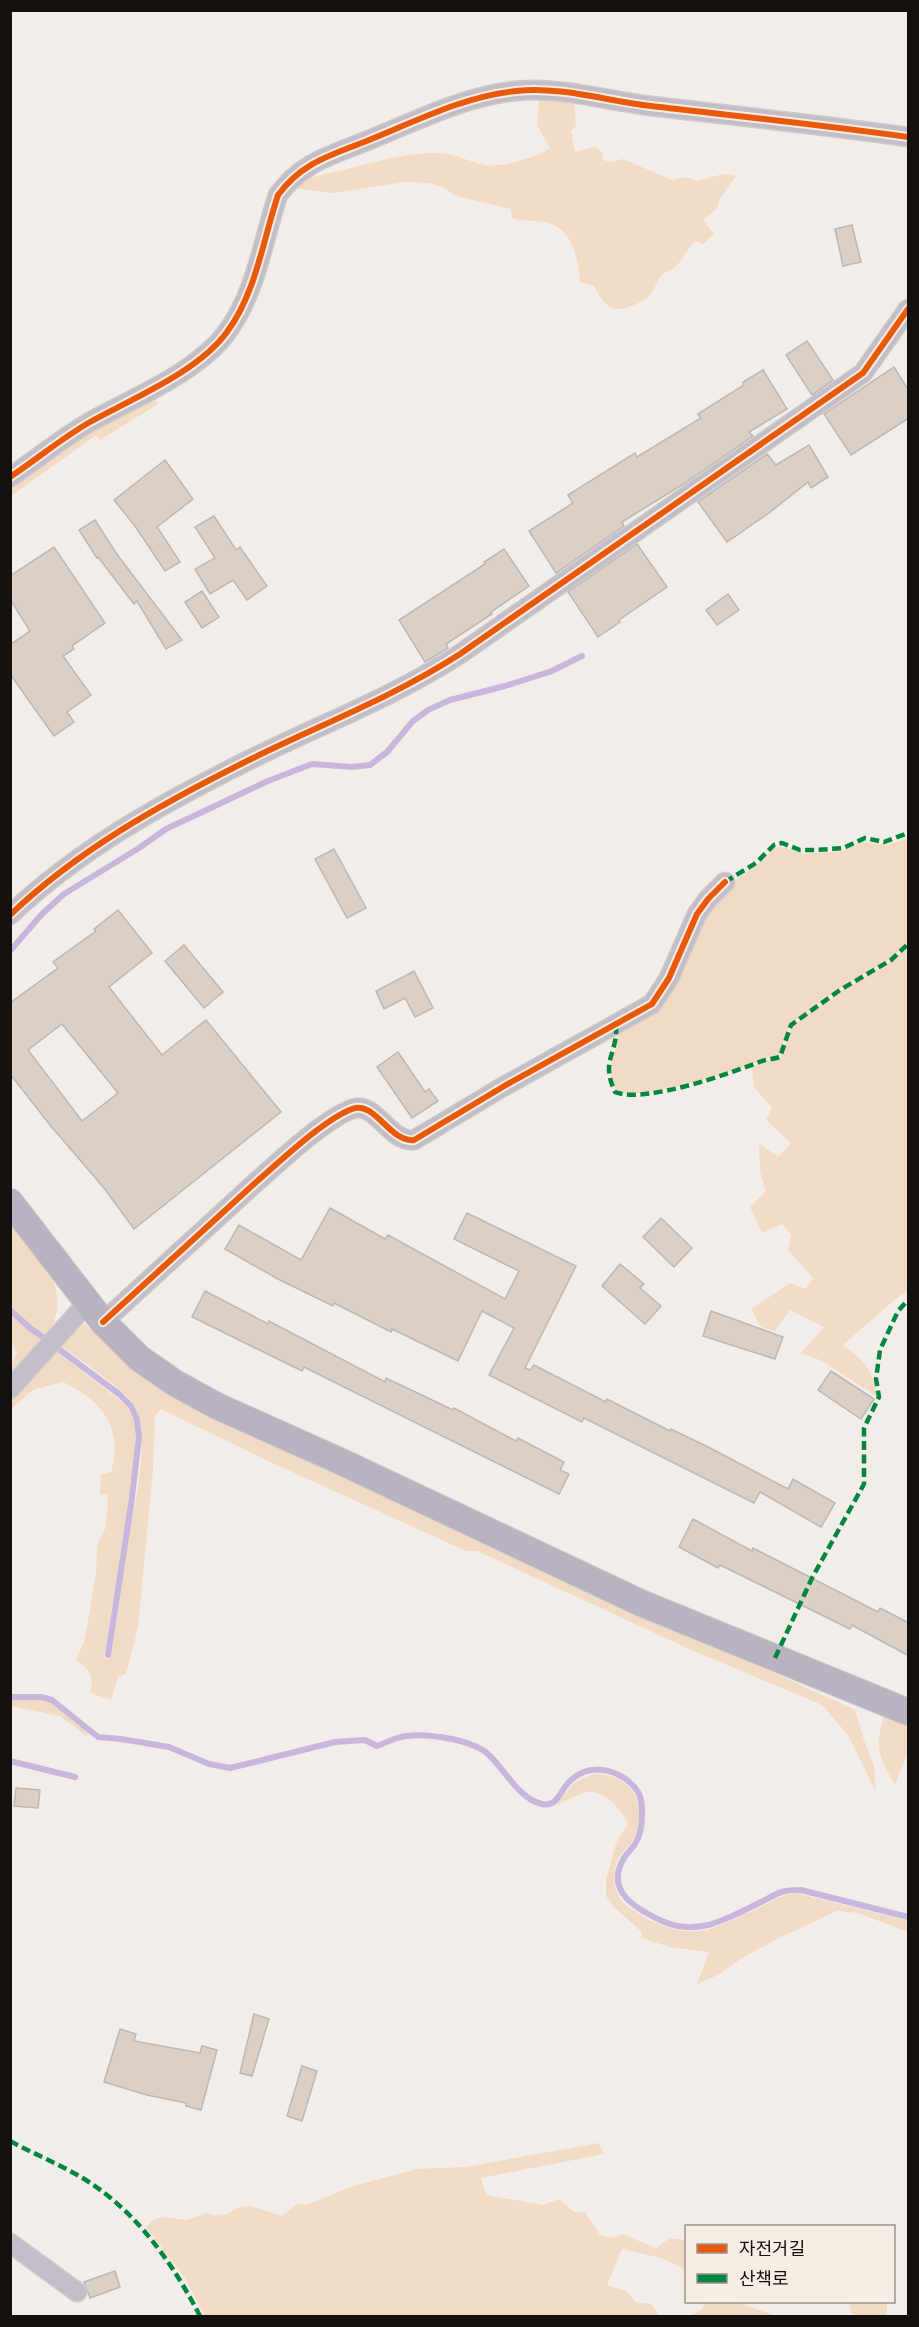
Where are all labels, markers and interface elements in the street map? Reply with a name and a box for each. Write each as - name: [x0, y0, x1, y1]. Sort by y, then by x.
- legend: [685, 2225, 895, 2303]
- text: 자전거길: [739, 2238, 805, 2259]
- text: 산책로: [739, 2268, 789, 2289]

